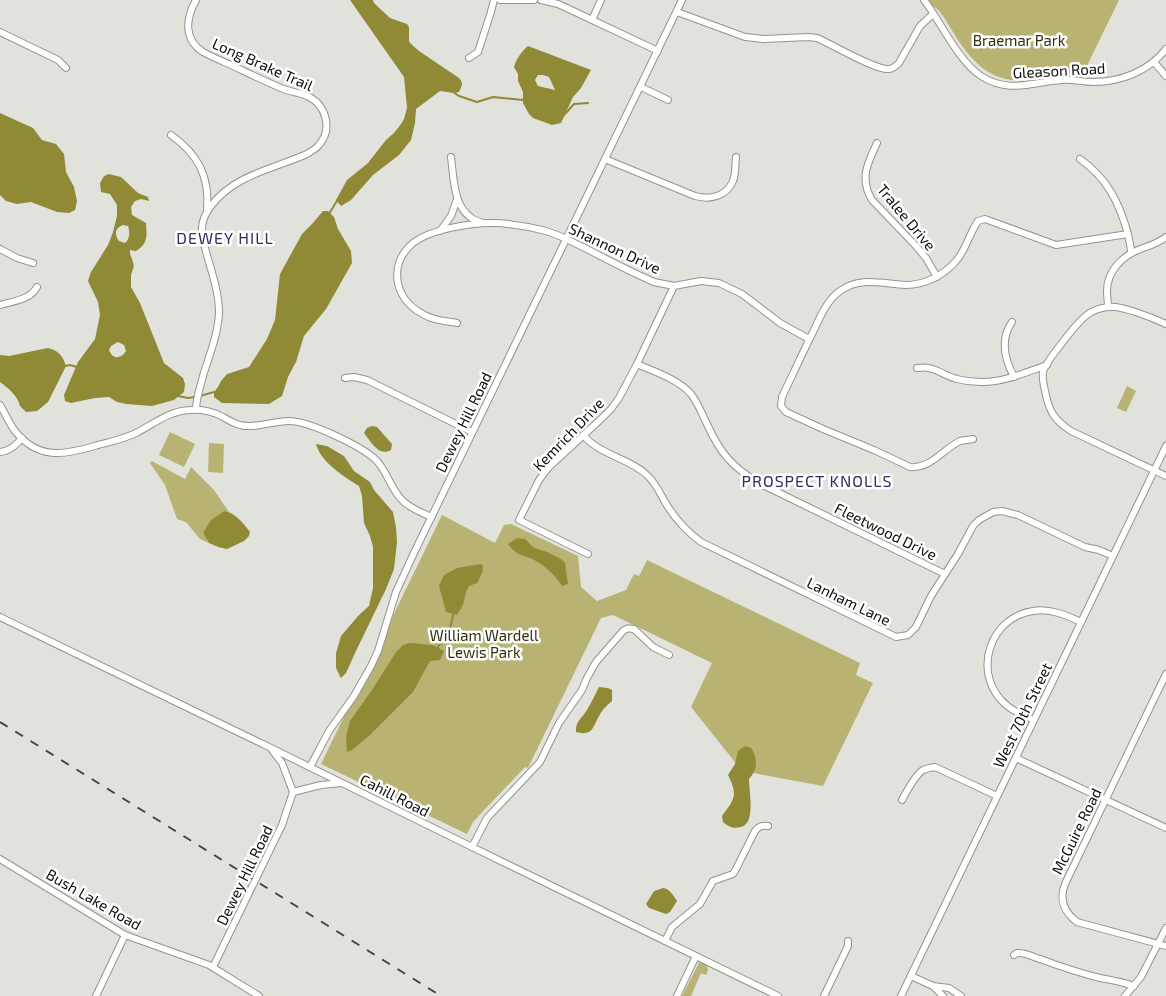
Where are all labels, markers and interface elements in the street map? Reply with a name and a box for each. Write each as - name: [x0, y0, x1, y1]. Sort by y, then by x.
- park label: Braemar Park: [973, 31, 1066, 49]
- street label: Long Brake Trail: [210, 34, 317, 94]
- street label: Gleason Road: [1012, 59, 1106, 81]
- street label: Tralee Drive: [874, 180, 940, 254]
- street label: Shannon Drive: [566, 219, 664, 277]
- district label: DEWEY HILL: [176, 228, 274, 247]
- street label: Dewey Hill Road: [431, 369, 495, 475]
- street label: Kemrich Drive: [529, 394, 607, 474]
- district label: PROSPECT KNOLLS: [742, 471, 892, 490]
- street label: Fleetwood Drive: [832, 499, 940, 563]
- street label: Lanham Lane: [804, 573, 894, 629]
- park label: William Wardell Lewis Park: [430, 626, 539, 661]
- street label: West 70th Street: [989, 659, 1055, 771]
- street label: Cahill Road: [357, 770, 433, 820]
- street label: McGuire Road: [1047, 785, 1105, 877]
- street label: Dewey Hill Road: [212, 822, 276, 928]
- street label: Bush Lake Road: [43, 864, 145, 934]

